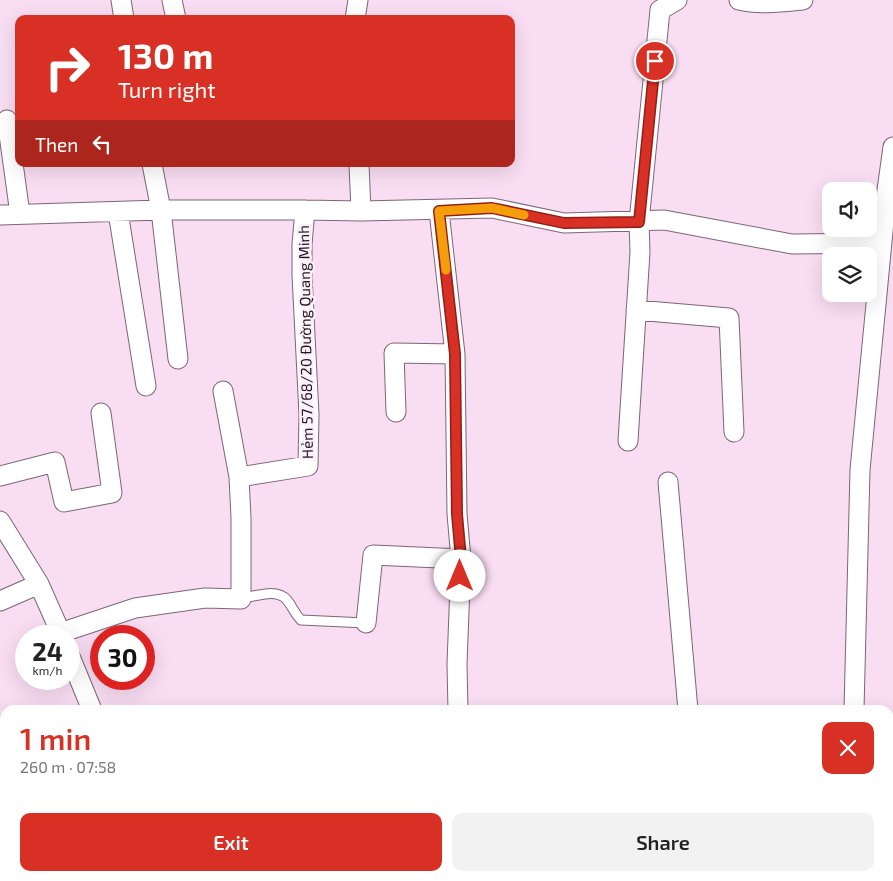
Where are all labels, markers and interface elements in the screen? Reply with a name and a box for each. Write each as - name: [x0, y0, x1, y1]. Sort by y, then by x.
- text: 130 m: [118, 34, 213, 76]
- icon: right: [35, 35, 100, 100]
- pin: [634, 40, 676, 82]
- icon: arrive: [641, 47, 669, 75]
- text: Turn right: [118, 76, 216, 102]
- icon: left: [88, 130, 116, 158]
- text: Then: [35, 133, 78, 156]
- map controls: [822, 182, 877, 302]
- button: sound: [822, 182, 877, 237]
- street label: Hẻm 57/68/20 Đường Quang Minh: [294, 225, 317, 459]
- button: layers: [822, 247, 877, 302]
- position arrow: [433, 549, 485, 601]
- speed limit sign: 30: [90, 625, 155, 690]
- text: 24: [32, 636, 63, 666]
- text: km/h: [33, 663, 62, 677]
- text: 1 min: [20, 720, 91, 756]
- button: close: [822, 722, 874, 774]
- text: 260 m · 07:58: [20, 757, 116, 776]
- button: Exit: [20, 813, 442, 871]
- button: Share: [452, 813, 874, 871]

